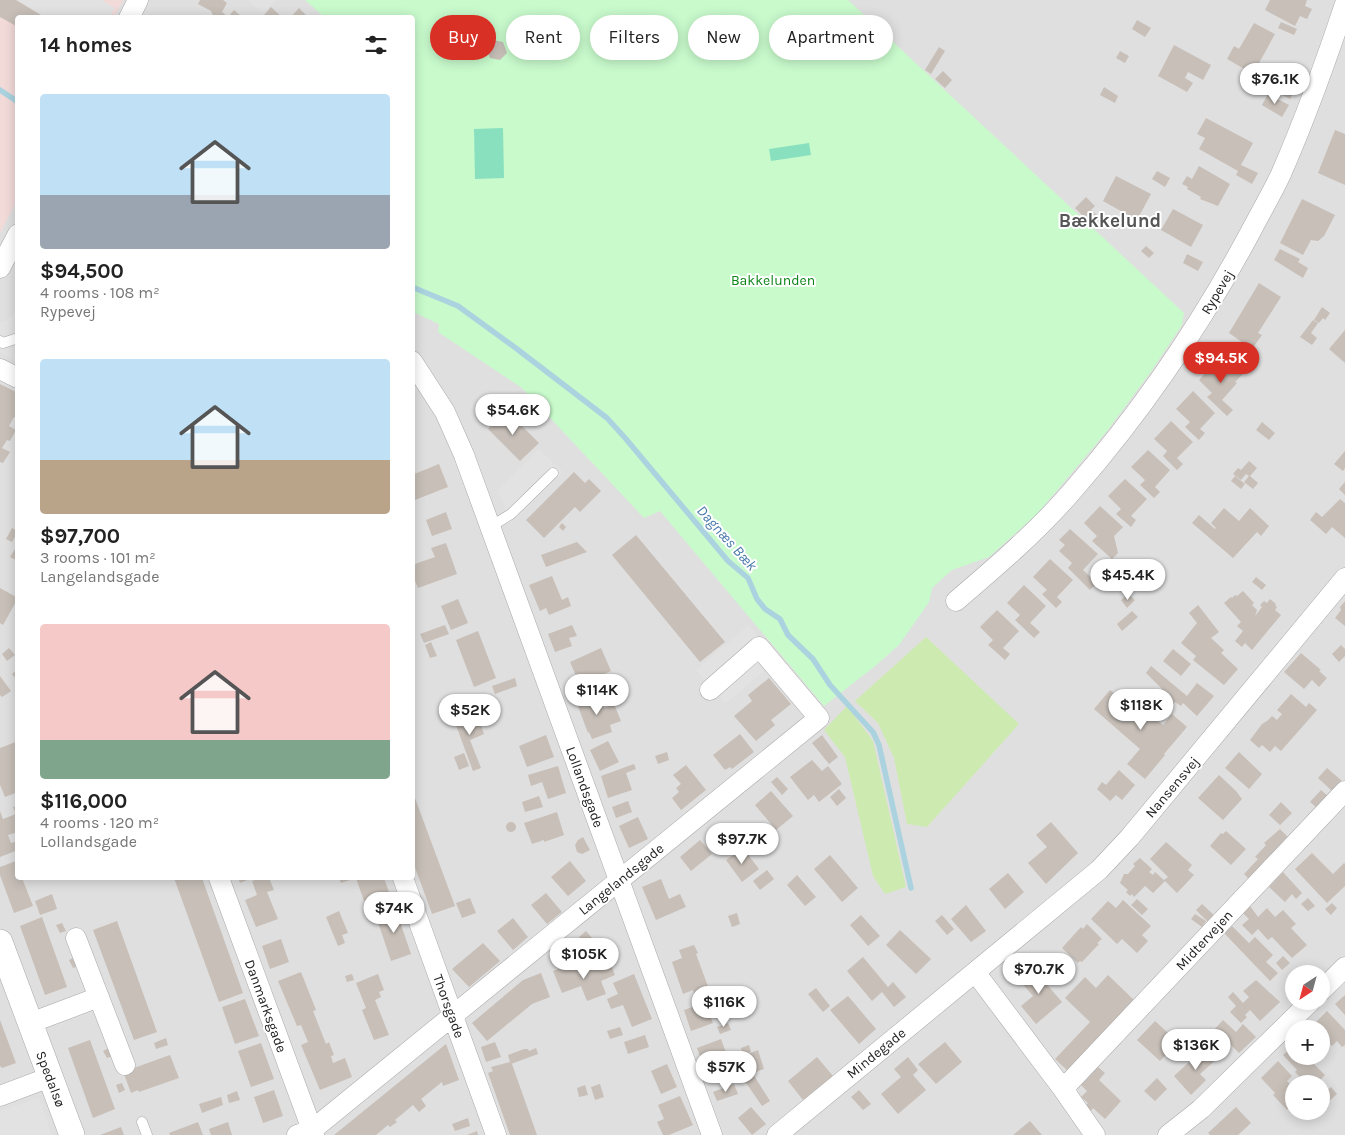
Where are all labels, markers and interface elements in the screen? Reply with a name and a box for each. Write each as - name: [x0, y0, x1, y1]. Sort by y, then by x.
- chip: Buy: [430, 15, 496, 60]
- chip: Rent: [506, 15, 580, 60]
- chip: Filters: [590, 15, 678, 60]
- chip: New: [688, 15, 759, 60]
- chip: Apartment: [769, 15, 893, 60]
- icon: filters: [362, 31, 390, 59]
- text: 14 homes: [40, 33, 132, 57]
- pin: $76.1K: [1234, 62, 1316, 105]
- text: $76.1K: [1251, 69, 1299, 88]
- icon: home: [170, 127, 260, 217]
- district label: Bækkelund: [1059, 210, 1161, 232]
- text: $94,500: [40, 259, 124, 283]
- street label: Rypevej: [1198, 267, 1237, 318]
- park label: Bakkelunden: [731, 272, 815, 289]
- text: 4 rooms · 108 m²: [40, 283, 160, 302]
- text: Rypevej: [40, 302, 96, 321]
- pin: $94.5K: [1180, 342, 1262, 384]
- text: $94.5K: [1194, 348, 1248, 367]
- icon: home: [170, 392, 260, 482]
- pin: $54.6K: [472, 394, 554, 436]
- text: $54.6K: [486, 400, 540, 419]
- water label: Dagnæs Bæk: [693, 502, 761, 575]
- text: $97,700: [40, 524, 120, 548]
- text: 3 rooms · 101 m²: [40, 548, 156, 567]
- pin: $45.4K: [1087, 558, 1169, 601]
- text: $45.4K: [1101, 565, 1155, 584]
- text: Langelandsgade: [40, 567, 160, 586]
- icon: home: [170, 657, 260, 747]
- pin: $114K: [562, 674, 632, 716]
- text: $114K: [576, 680, 618, 699]
- pin: $118K: [1106, 688, 1176, 731]
- pin: $52K: [440, 694, 500, 736]
- text: $118K: [1119, 695, 1163, 714]
- text: $52K: [450, 700, 490, 719]
- street label: Lollandsgade: [562, 744, 607, 830]
- street label: Nansensvej: [1142, 753, 1203, 821]
- text: $116,000: [40, 789, 127, 813]
- text: 4 rooms · 120 m²: [40, 813, 159, 832]
- pin: $97.7K: [701, 822, 783, 865]
- text: $97.7K: [717, 829, 767, 848]
- text: Lollandsgade: [40, 832, 137, 851]
- street label: Langelandsgade: [575, 840, 667, 919]
- pin: $74K: [364, 892, 424, 934]
- text: $74K: [375, 898, 413, 917]
- street label: Midtervejen: [1172, 907, 1237, 974]
- pin: $105K: [549, 938, 619, 980]
- text: $105K: [561, 944, 607, 963]
- pin: $70.7K: [998, 952, 1080, 995]
- street label: Danmarksgade: [241, 957, 290, 1055]
- text: $70.7K: [1014, 959, 1064, 978]
- north arrow: [1285, 965, 1330, 1010]
- map controls: [1285, 965, 1330, 1120]
- street label: Thorsgade: [429, 972, 468, 1040]
- pin: $116K: [689, 986, 759, 1028]
- text: $116K: [703, 992, 745, 1011]
- button: +: [1285, 1020, 1330, 1065]
- street label: Mindegade: [843, 1024, 909, 1082]
- pin: $136K: [1161, 1028, 1231, 1071]
- text: $136K: [1173, 1035, 1219, 1054]
- street label: Spedalsø: [32, 1049, 69, 1110]
- pin: $57K: [696, 1050, 756, 1093]
- text: $57K: [707, 1057, 745, 1076]
- button: −: [1285, 1075, 1330, 1120]

